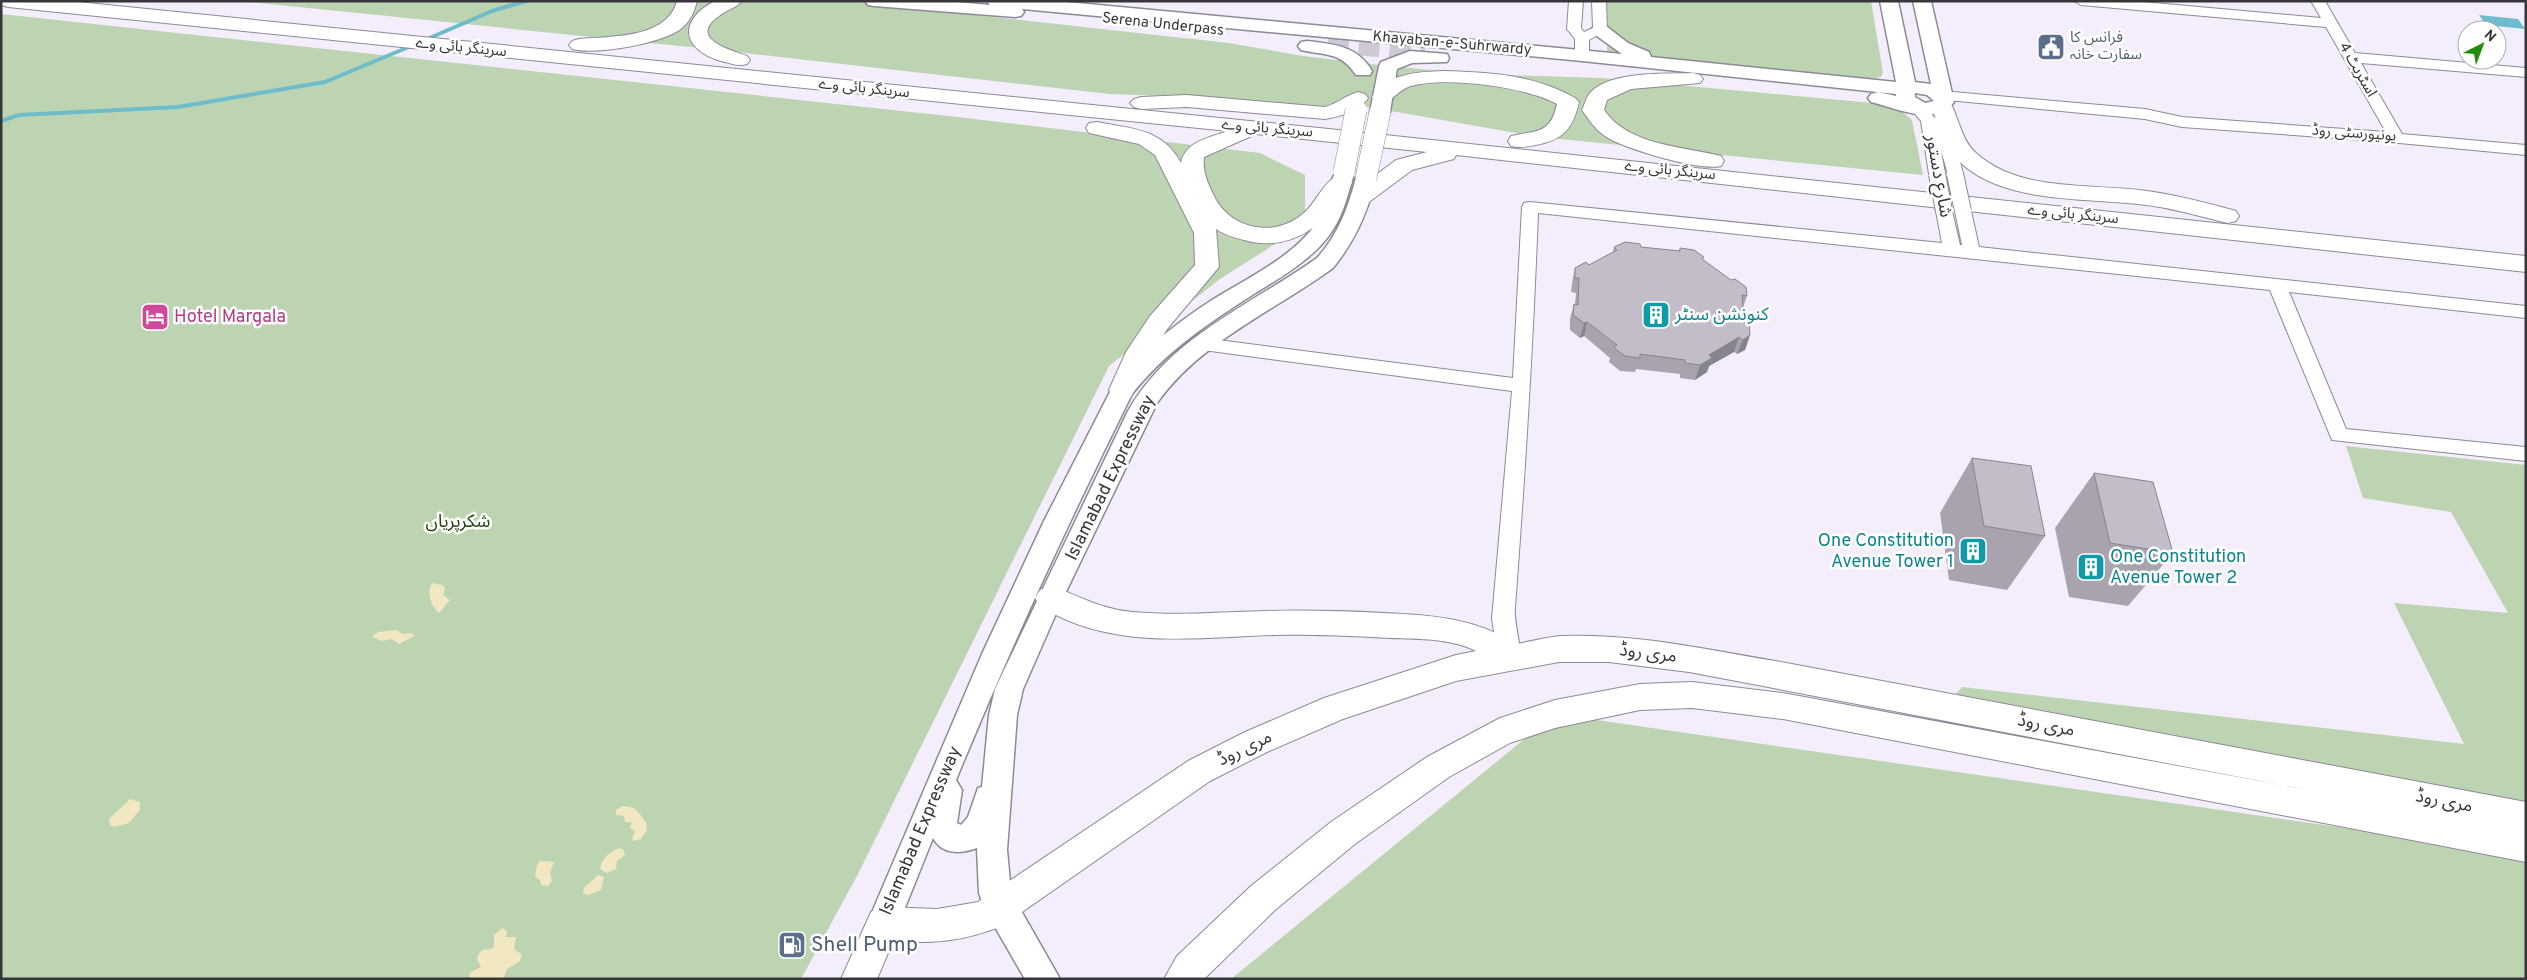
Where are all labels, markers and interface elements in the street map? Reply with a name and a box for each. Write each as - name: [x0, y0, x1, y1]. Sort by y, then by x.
- street label: Serena Underpass: [1101, 9, 1225, 41]
- north arrow: [2457, 20, 2507, 70]
- text: N: [2480, 27, 2499, 46]
- street label: Khayaban-e-Suhrwardy: [1372, 28, 1532, 60]
- place label: فرانس کا سفارت خانہ: [2070, 29, 2142, 65]
- public building icon: فرانس کا سفارت خانہ: [2036, 32, 2066, 62]
- street label: سرینگر ہائی وے: [414, 34, 508, 62]
- street label: اسٹریٹ 4: [2334, 39, 2380, 101]
- street label: سرینگر ہائی وے: [817, 75, 911, 103]
- street label: سرینگر ہائی وے: [1220, 116, 1314, 142]
- street label: یونیورسٹی روڈ: [2311, 121, 2397, 146]
- street label: شارع دستور: [1918, 132, 1957, 219]
- street label: سرینگر ہائی وے: [1623, 157, 1717, 185]
- street label: سرینگر ہائی وے: [2026, 201, 2120, 229]
- building icon: کنونشن سنٹر: [1641, 300, 1671, 330]
- hotel icon: Hotel Margala: [140, 302, 170, 332]
- place label: کنونشن سنٹر: [1674, 304, 1769, 327]
- place label: Hotel Margala: [174, 306, 286, 329]
- street label: Islamabad Expressway: [1061, 391, 1161, 565]
- park label: شکرپریاں: [426, 511, 490, 534]
- place label: One Constitution Avenue Tower 1: [1818, 530, 1954, 574]
- building icon: One Constitution Avenue Tower 1: [1958, 536, 1988, 566]
- place label: One Constitution Avenue Tower 2: [2110, 546, 2246, 590]
- building icon: One Constitution Avenue Tower 2: [2076, 552, 2106, 582]
- street label: مری روڈ: [1618, 639, 1678, 669]
- street label: مری روڈ: [2015, 709, 2077, 743]
- street label: مری روڈ: [1214, 726, 1276, 772]
- street label: Islamabad Expressway: [875, 743, 967, 919]
- street label: مری روڈ: [2413, 785, 2475, 819]
- fuel station icon: Shell Pump: [777, 930, 807, 960]
- place label: Shell Pump: [811, 932, 918, 959]

